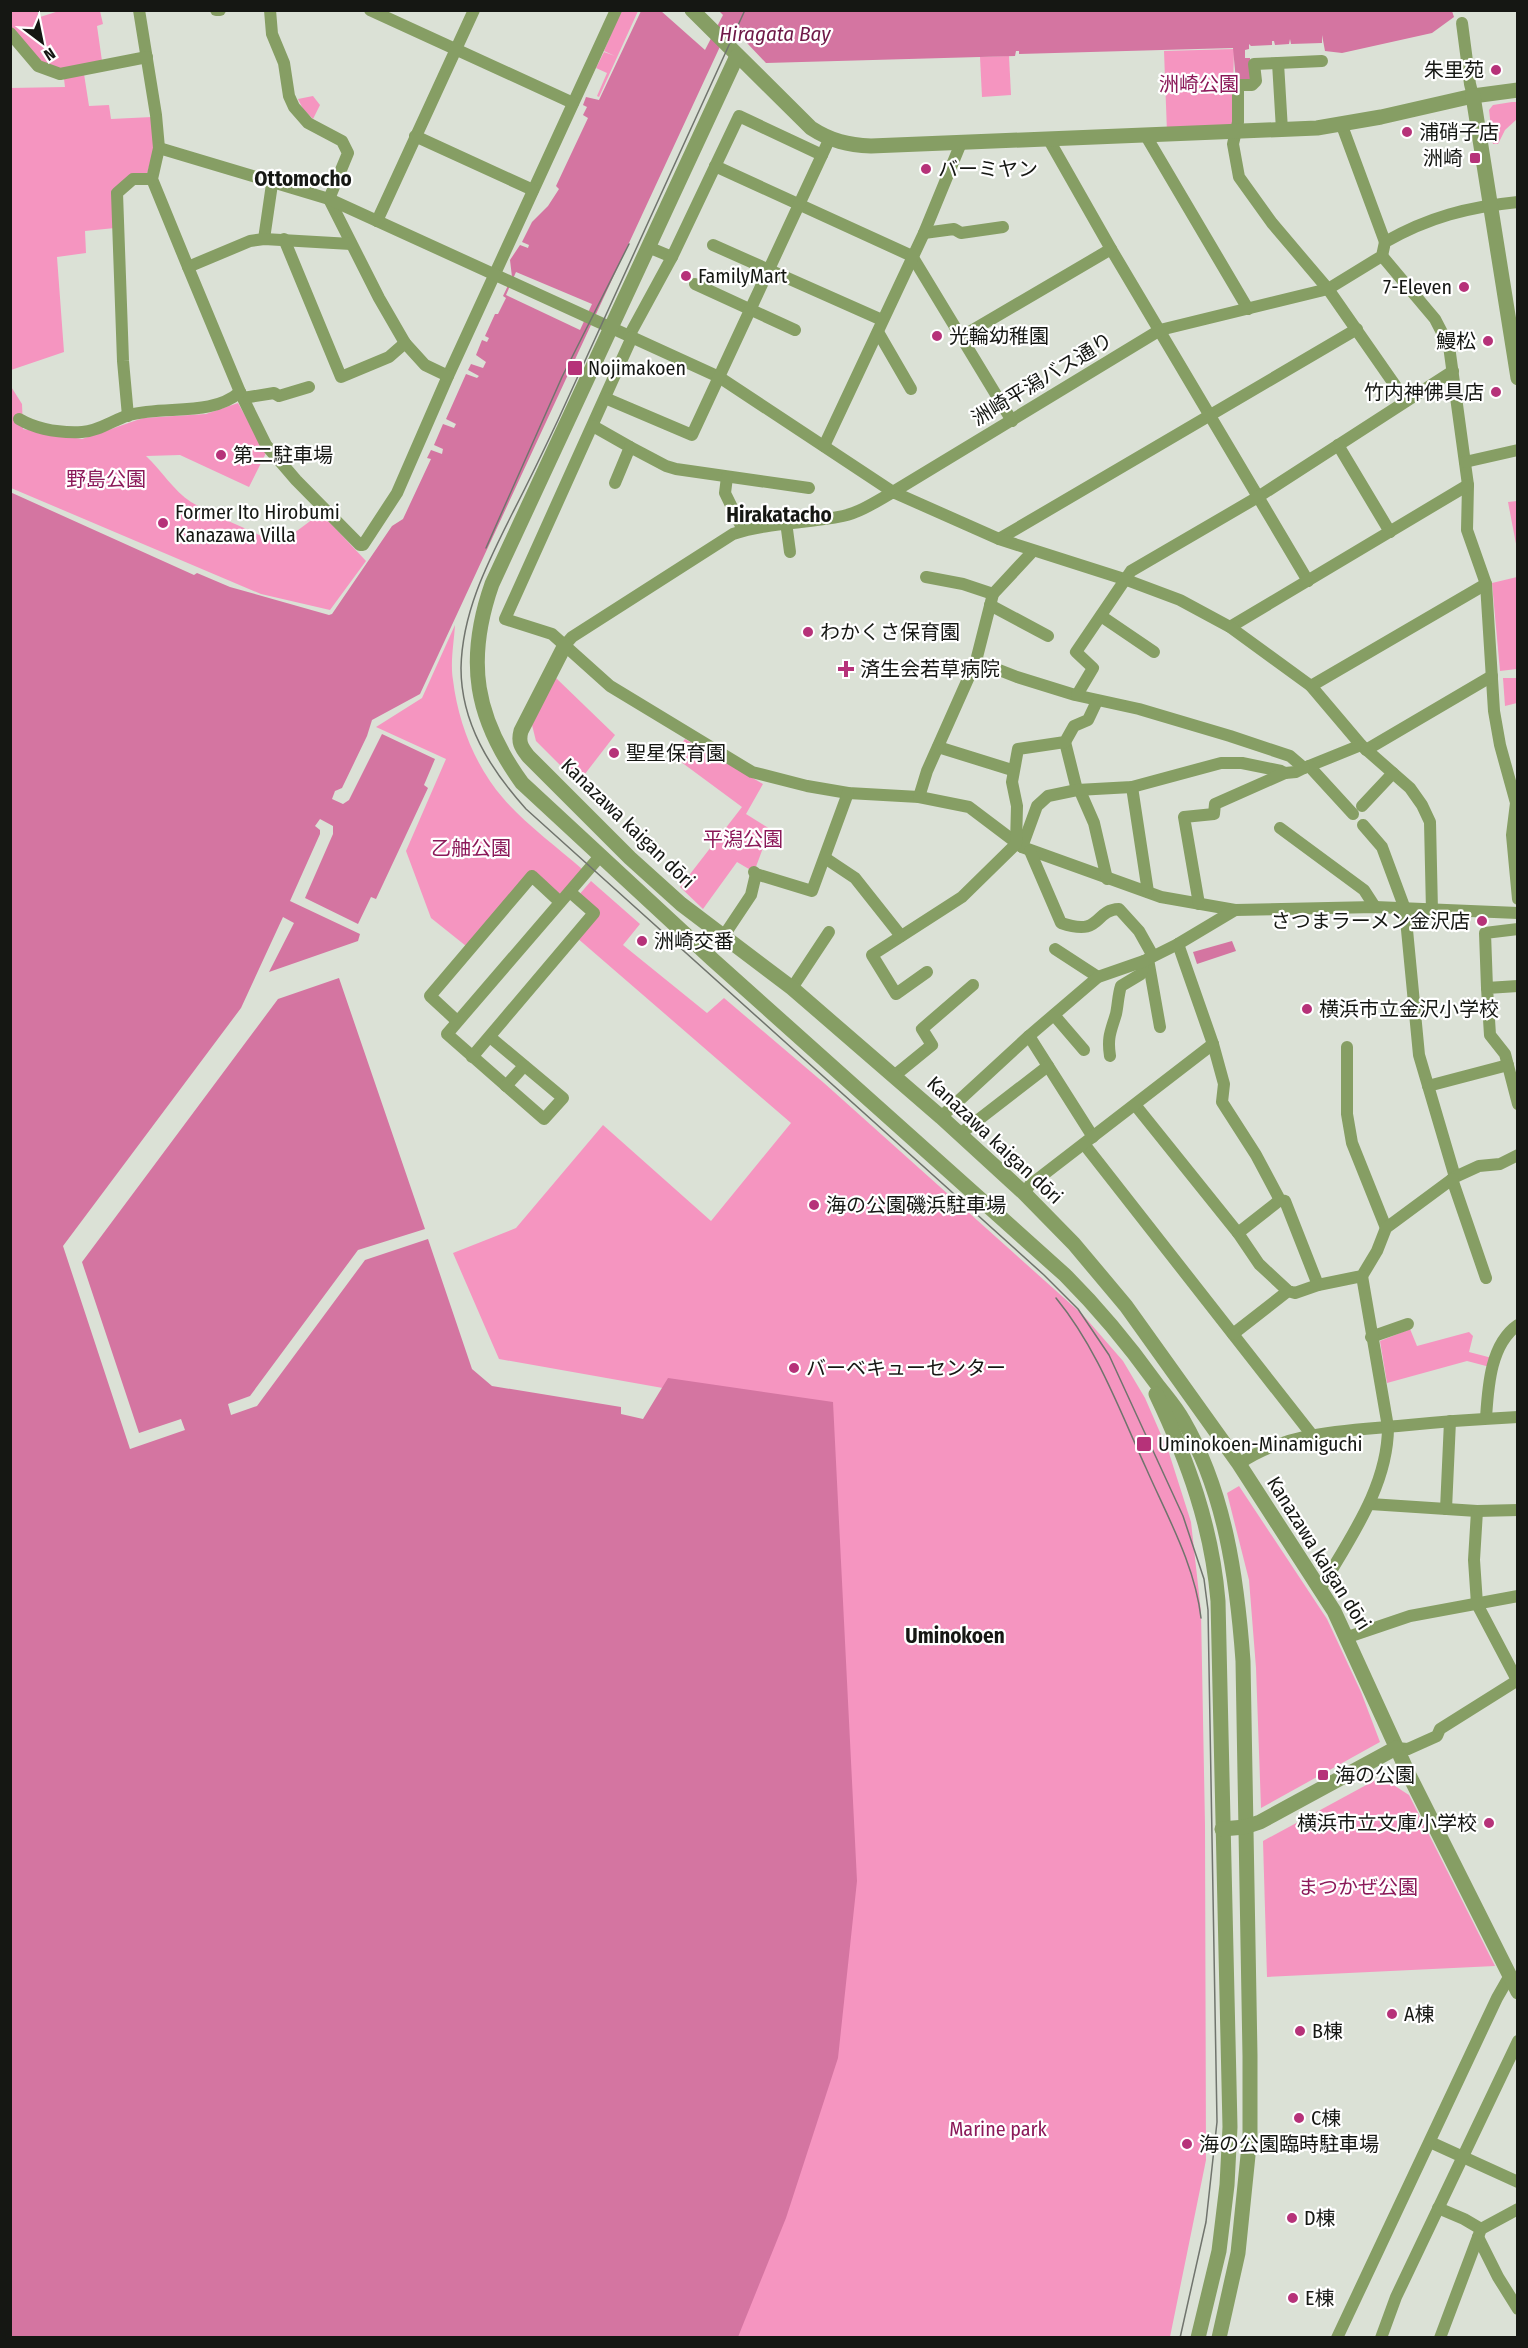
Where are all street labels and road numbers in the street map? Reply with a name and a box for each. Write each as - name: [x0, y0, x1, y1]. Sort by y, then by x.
- street label: 洲崎平潟バス通り: [967, 328, 1117, 430]
- street label: Kanazawa kaigan dōri: [556, 753, 700, 893]
- street label: Kanazawa kaigan dōri: [922, 1071, 1068, 1209]
- street label: Kanazawa kaigan dōri: [1262, 1472, 1376, 1634]

